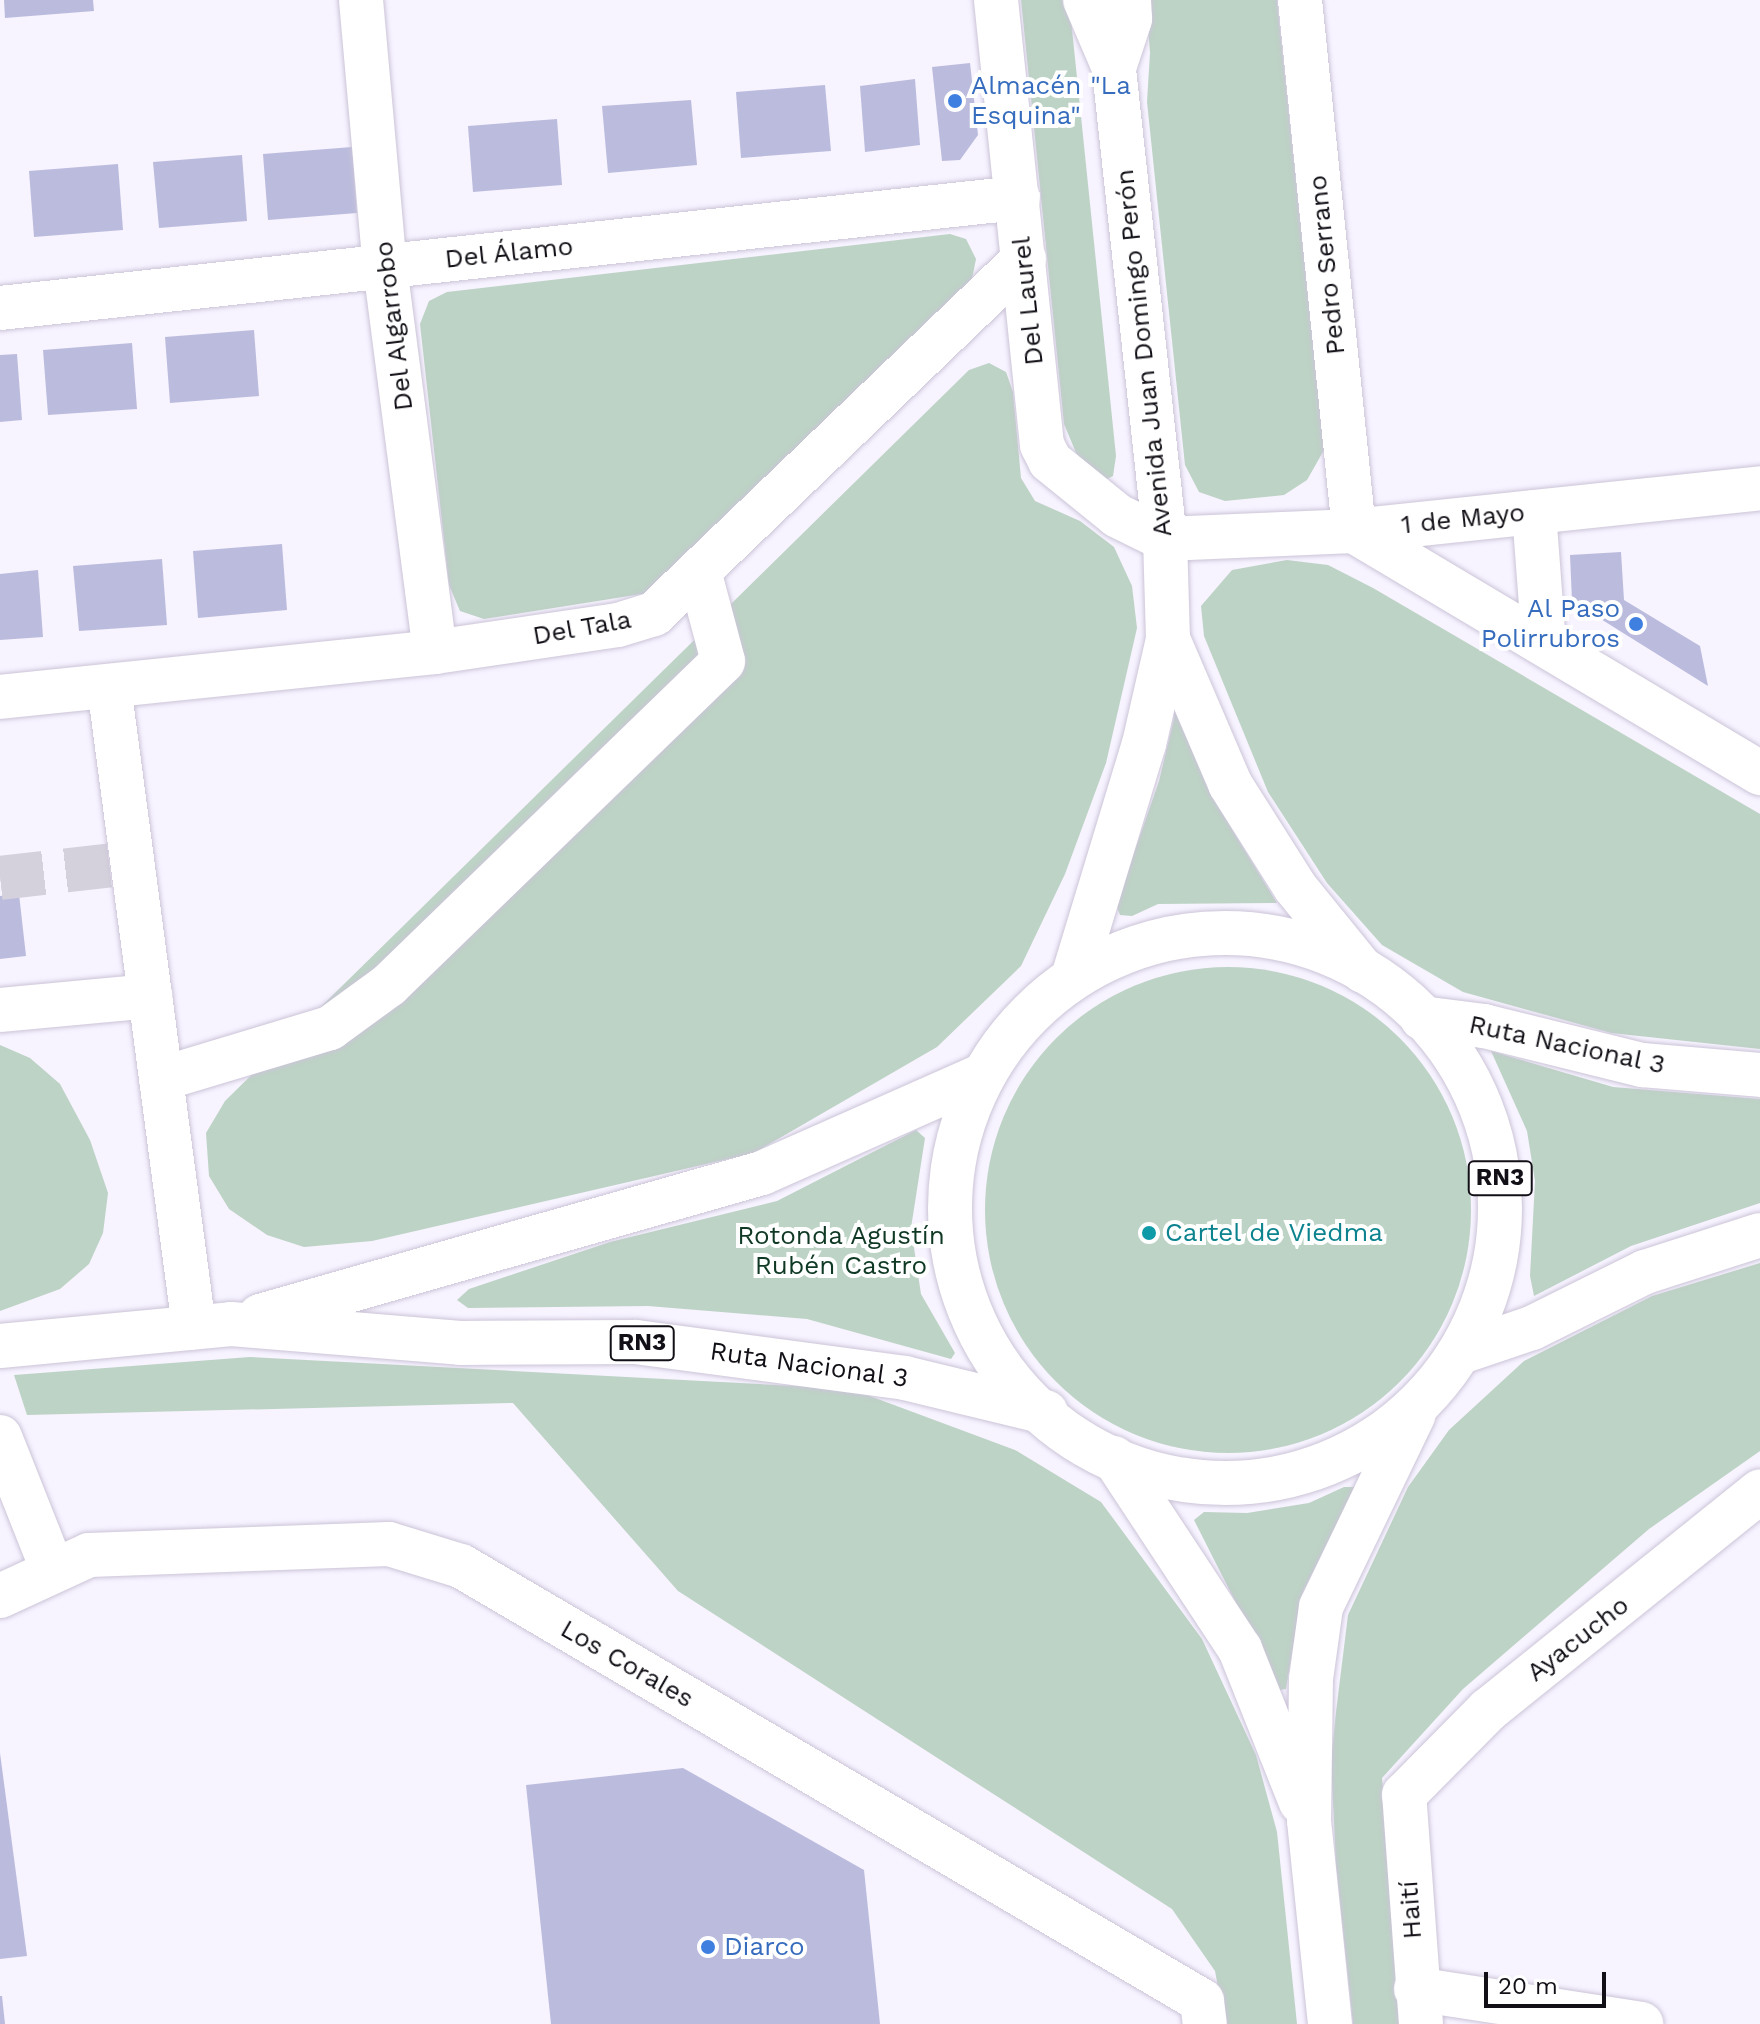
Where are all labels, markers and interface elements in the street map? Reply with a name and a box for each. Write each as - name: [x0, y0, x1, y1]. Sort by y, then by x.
- place label: Almacén "La Esquina": [971, 70, 1131, 132]
- marker: Almacén "La Esquina": [946, 92, 964, 110]
- street label: Avenida Juan Domingo Perón: [1109, 167, 1179, 539]
- street label: Pedro Serrano: [1302, 174, 1352, 356]
- street label: Del Álamo: [442, 231, 576, 275]
- street label: Del Laurel: [1006, 235, 1050, 367]
- street label: Del Algarrobo: [368, 238, 420, 414]
- street label: 1 de Mayo: [1400, 497, 1526, 541]
- place label: Al Paso Polirrubros: [1481, 593, 1620, 654]
- street label: Del Tala: [530, 604, 634, 652]
- marker: Al Paso Polirrubros: [1627, 615, 1645, 633]
- street label: Ruta Nacional 3: [1465, 1009, 1669, 1081]
- road number: RN3: [1466, 1158, 1534, 1198]
- place label: Cartel de Viedma: [1165, 1217, 1385, 1249]
- park label: Rotonda Agustín Rubén Castro: [736, 1220, 946, 1282]
- marker: Cartel de Viedma: [1140, 1224, 1158, 1242]
- road number: RN3: [608, 1323, 676, 1363]
- street label: Ruta Nacional 3: [707, 1336, 911, 1394]
- street label: Ayacucho: [1521, 1590, 1635, 1688]
- street label: Los Corales: [555, 1613, 699, 1715]
- street label: Haití: [1393, 1880, 1429, 1940]
- place label: Diarco: [724, 1931, 805, 1963]
- marker: Diarco: [699, 1938, 717, 1956]
- scale bar: [1488, 1956, 1610, 2006]
- text: 20 m: [1498, 1972, 1558, 2000]

